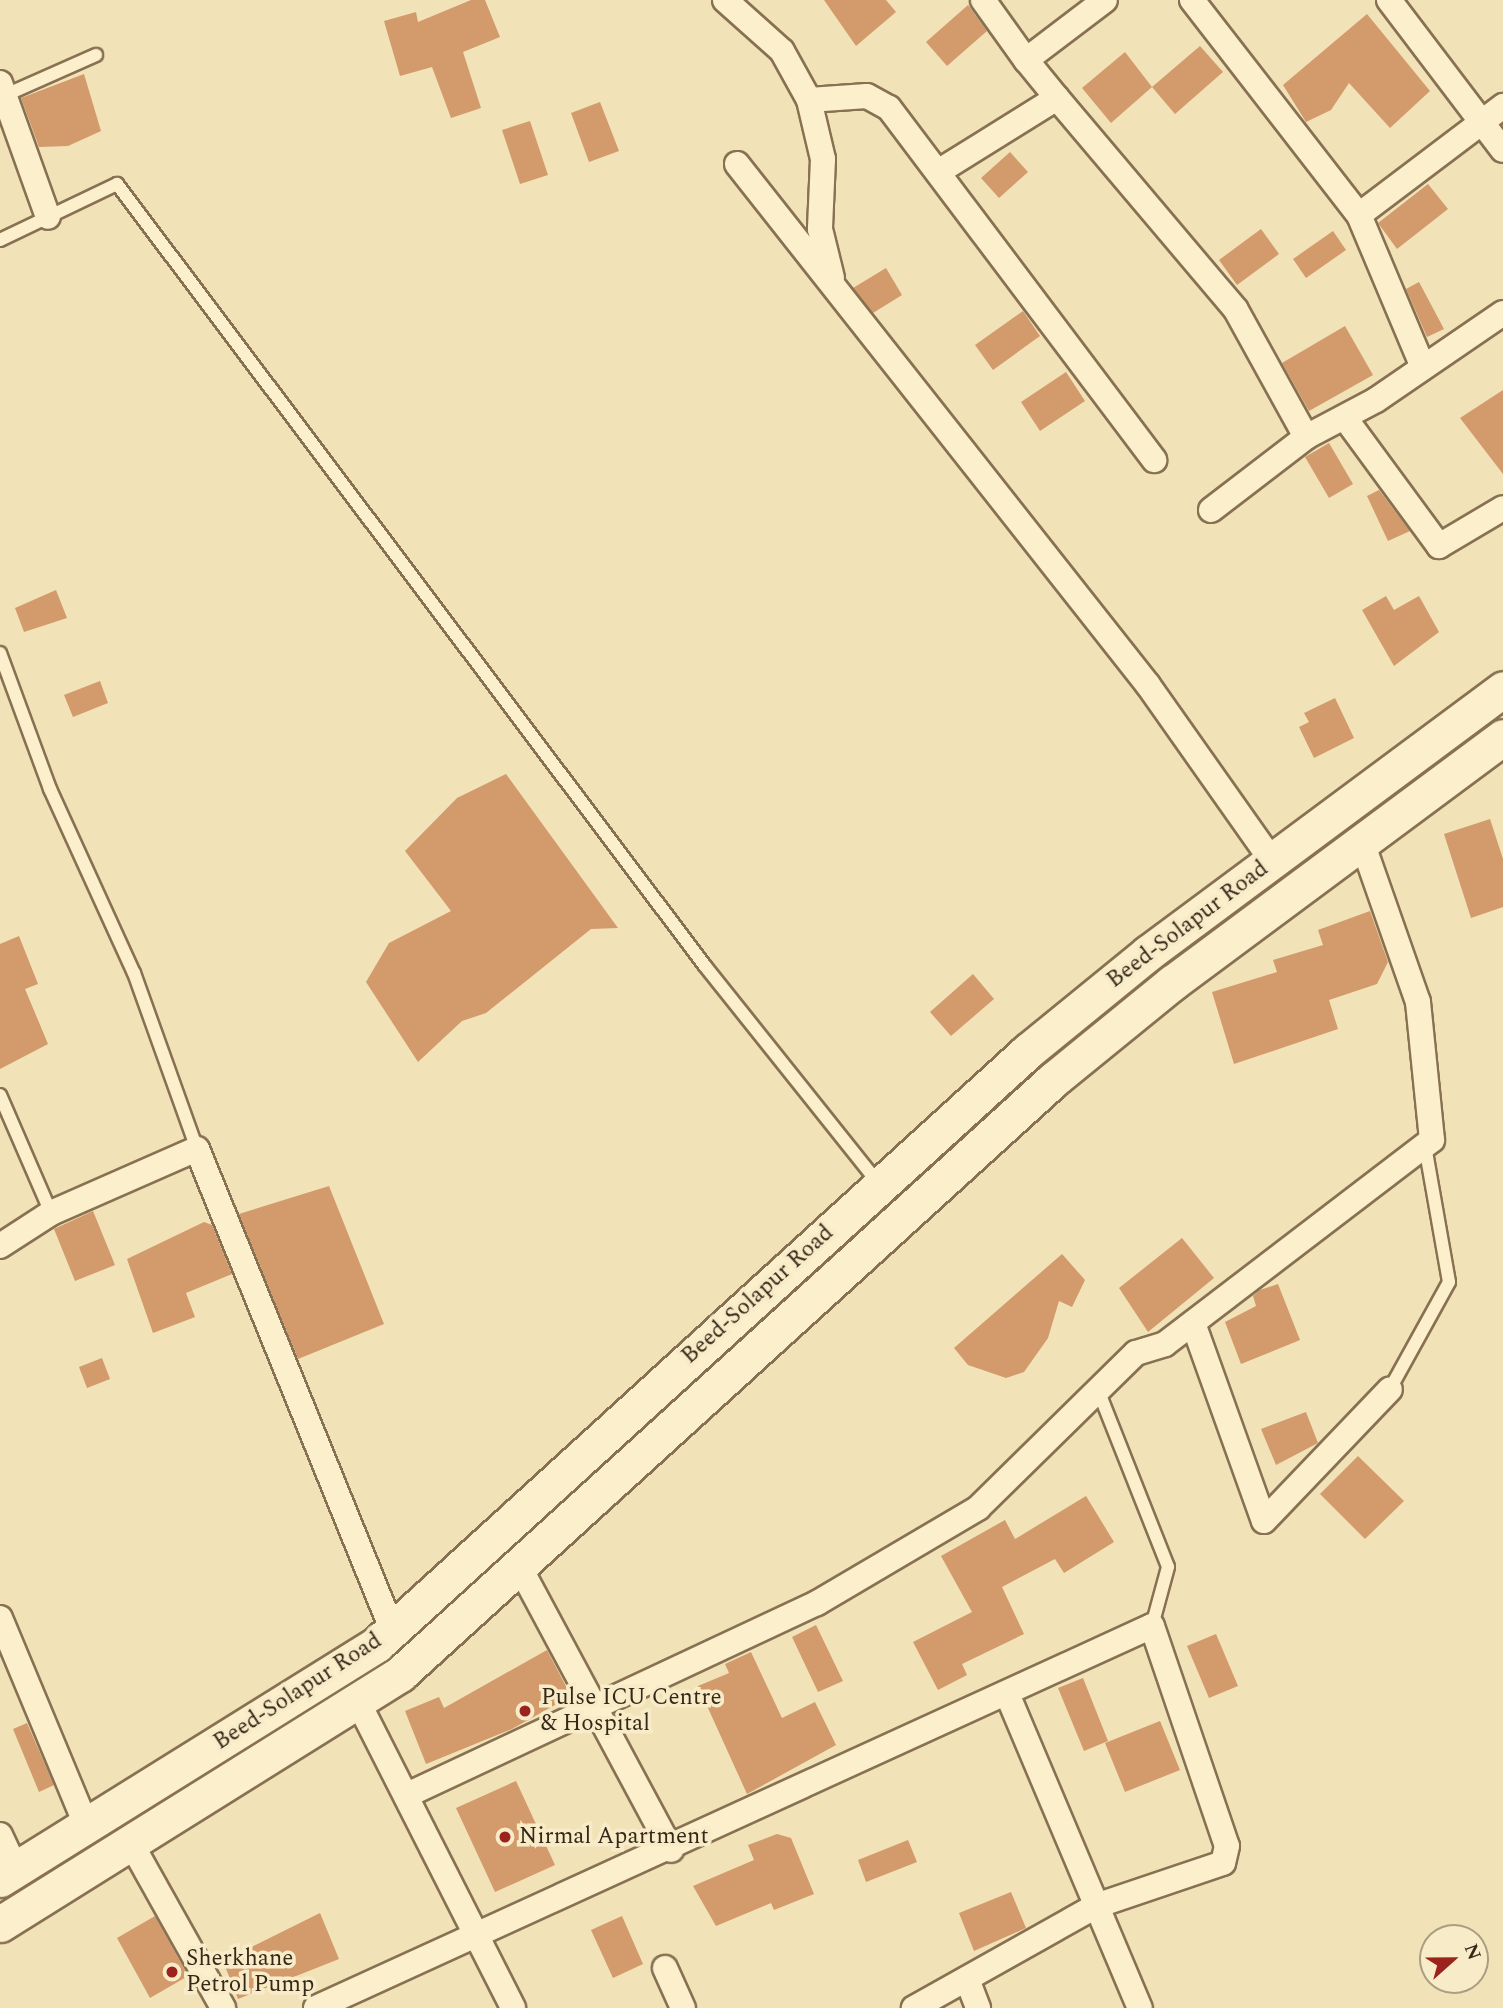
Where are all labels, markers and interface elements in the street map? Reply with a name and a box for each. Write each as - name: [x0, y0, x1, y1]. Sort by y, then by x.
- street label: Beed-Solapur Road: [1102, 855, 1274, 995]
- street label: Beed-Solapur Road: [676, 1220, 840, 1370]
- street label: Beed-Solapur Road: [209, 1627, 387, 1757]
- place label: Pulse ICU Centre & Hospital: [541, 1684, 722, 1738]
- marker: Pulse ICU Centre & Hospital: [515, 1701, 535, 1721]
- place label: Nirmal Apartment: [519, 1823, 709, 1851]
- marker: Nirmal Apartment: [497, 1829, 513, 1845]
- north arrow: [1419, 1924, 1489, 1994]
- text: N: [1456, 1940, 1489, 1964]
- place label: Sherkhane Petrol Pump: [186, 1945, 314, 1999]
- marker: Sherkhane Petrol Pump: [164, 1964, 180, 1980]

